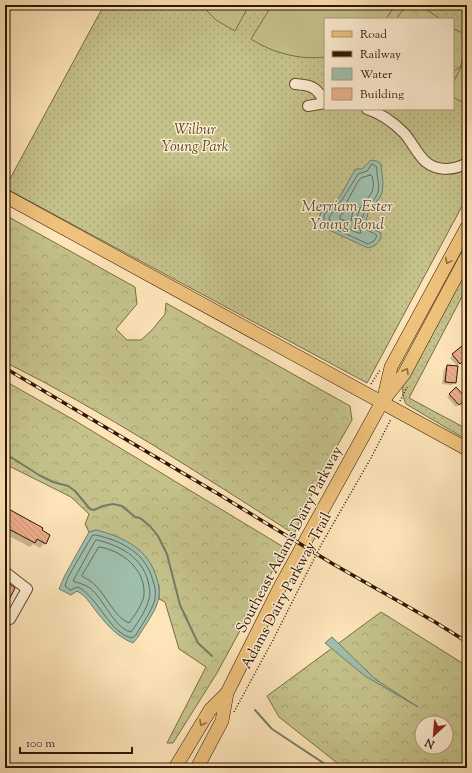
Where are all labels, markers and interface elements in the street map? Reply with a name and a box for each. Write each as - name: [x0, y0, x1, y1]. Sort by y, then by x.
- legend: [324, 18, 454, 110]
- text: Road: [360, 26, 387, 44]
- text: Railway: [360, 46, 401, 64]
- text: Water: [360, 66, 393, 84]
- text: Building: [360, 86, 404, 104]
- park label: Wilbur Young Park: [161, 120, 229, 158]
- water label: Merriam Ester Young Pond: [301, 196, 393, 237]
- one-way arrow: [446, 257, 453, 264]
- one-way arrow: [401, 368, 408, 375]
- street label: Southeast Adams Dairy Parkway: [232, 442, 349, 637]
- street label: Adams Dairy Parkway Trail: [237, 509, 337, 673]
- north arrow: [414, 715, 454, 755]
- one-way arrow: [199, 719, 207, 726]
- scale bar: [20, 729, 132, 755]
- text: N: [422, 734, 438, 753]
- text: 100 m: [26, 735, 55, 753]

